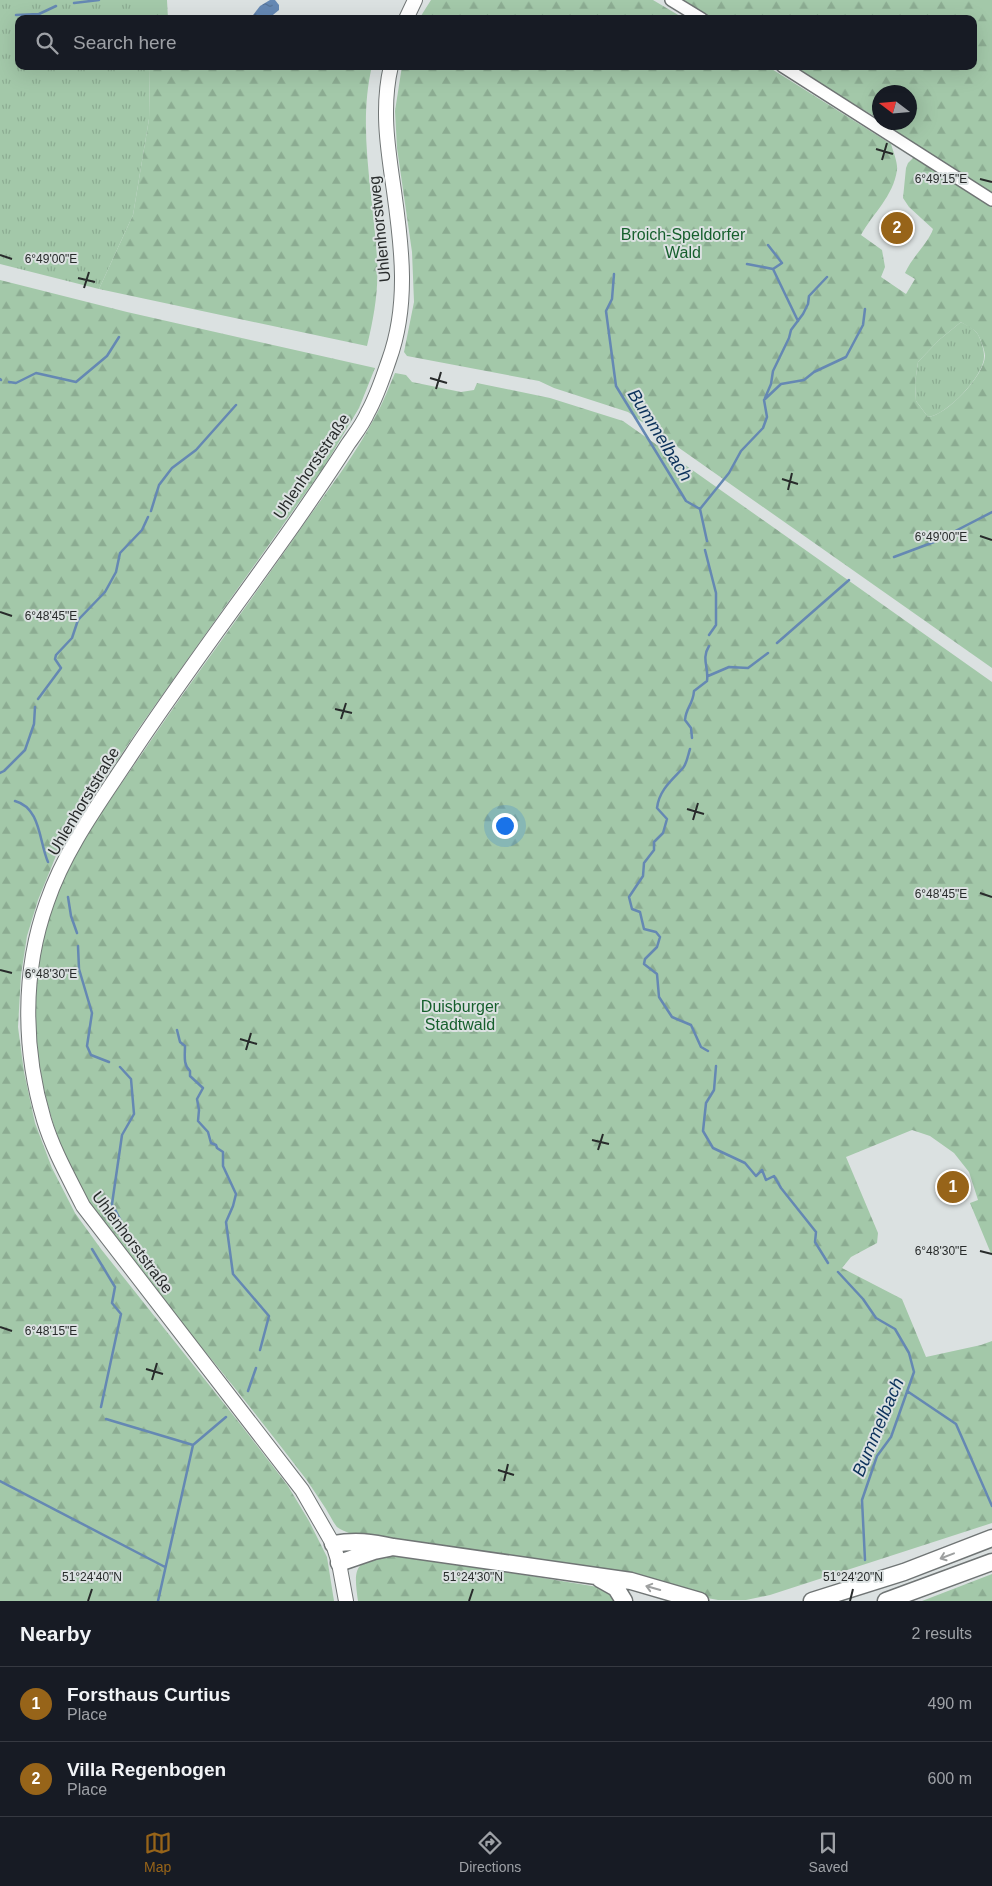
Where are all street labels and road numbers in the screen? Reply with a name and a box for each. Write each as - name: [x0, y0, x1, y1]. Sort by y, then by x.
- street label: Uhlenhorstweg: [365, 175, 394, 283]
- street label: Uhlenhorststraße: [270, 411, 353, 522]
- street label: Uhlenhorststraße: [45, 744, 122, 858]
- street label: Uhlenhorststraße: [89, 1188, 176, 1297]

